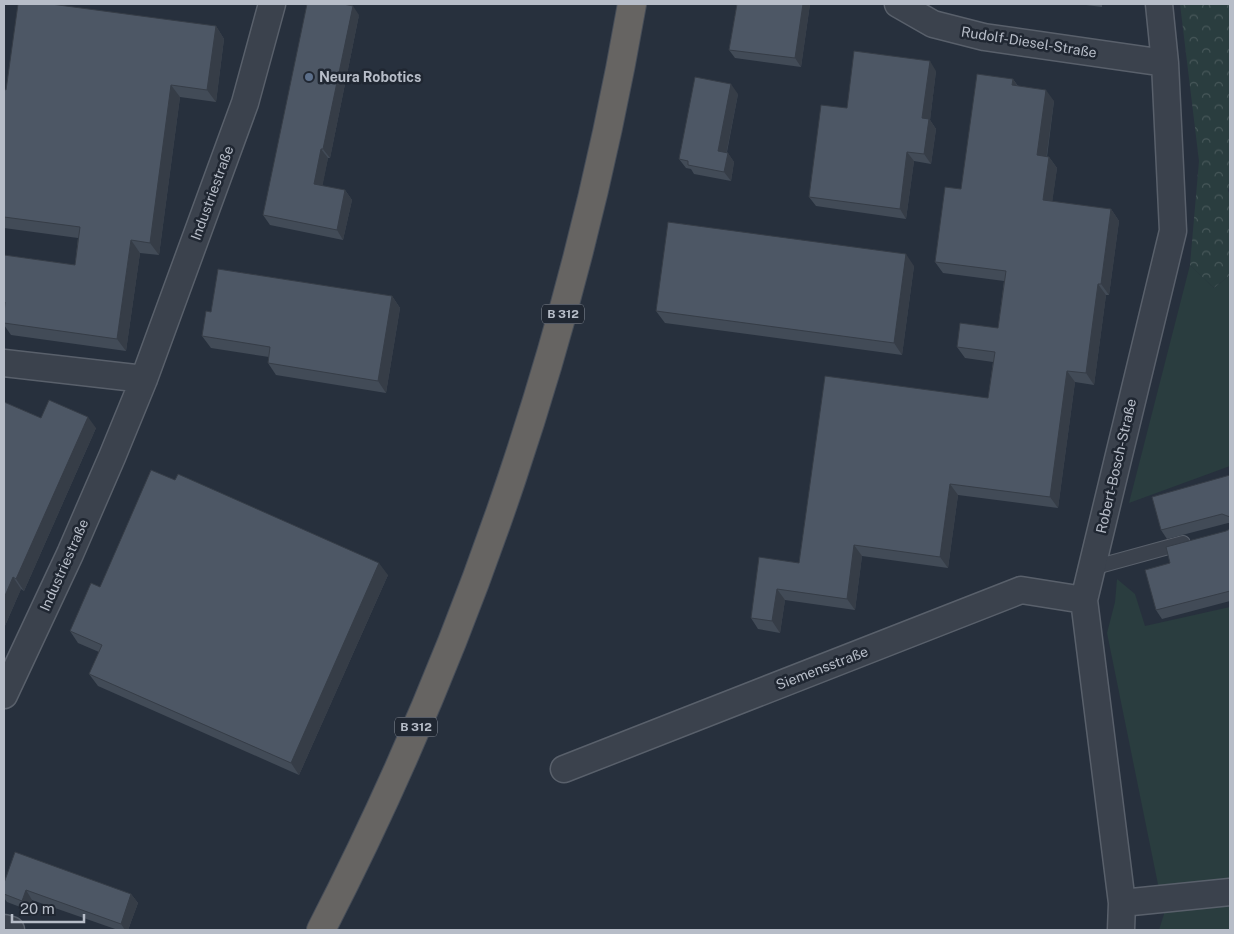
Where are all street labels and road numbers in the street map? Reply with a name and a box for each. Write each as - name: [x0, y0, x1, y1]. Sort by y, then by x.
- street label: Rudolf-Diesel-Straße: [960, 23, 1098, 61]
- street label: Industriestraße: [188, 144, 237, 242]
- road number: B 312: [542, 304, 584, 324]
- street label: Robert-Bosch-Straße: [1093, 397, 1139, 535]
- street label: Industriestraße: [37, 516, 92, 614]
- street label: Siemensstraße: [774, 643, 870, 693]
- road number: B 312: [395, 718, 437, 736]

